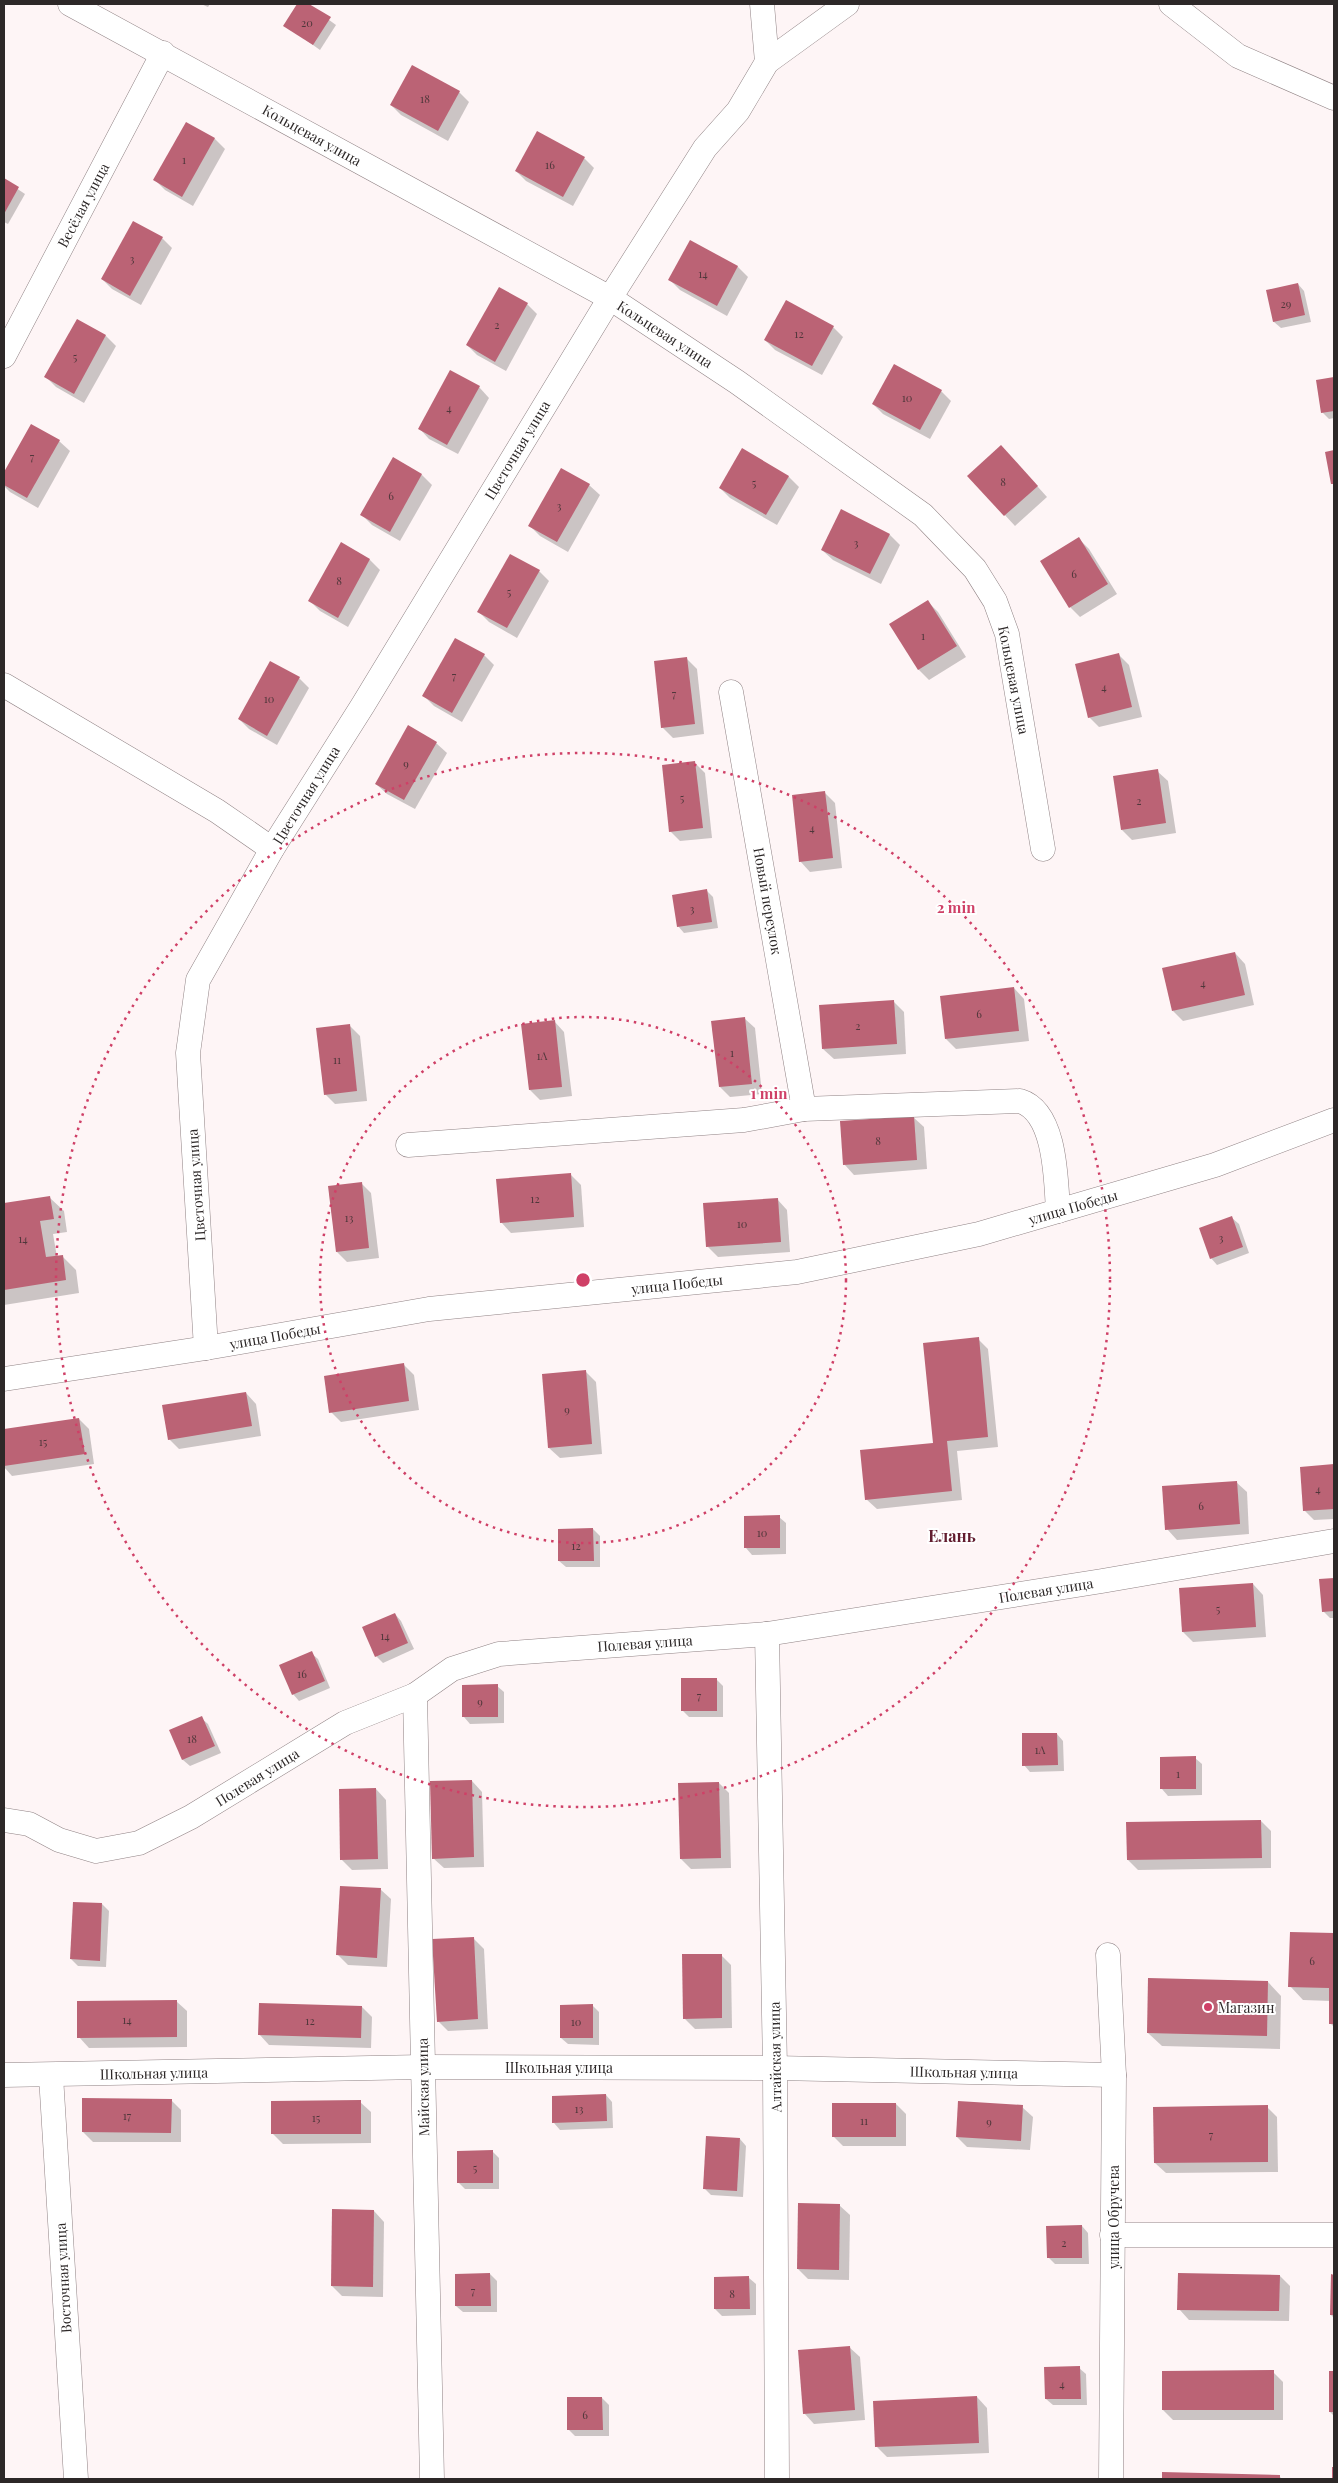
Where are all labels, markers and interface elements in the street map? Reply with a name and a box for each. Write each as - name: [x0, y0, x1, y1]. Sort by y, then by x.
- house number: 20: [301, 15, 313, 30]
- house number: 18: [420, 91, 430, 106]
- street label: Кольцевая улица: [259, 100, 365, 170]
- house number: 1: [182, 152, 186, 167]
- house number: 16: [545, 157, 555, 172]
- street label: Весёлая улица: [53, 159, 113, 251]
- house number: 3: [130, 251, 135, 266]
- house number: 14: [698, 266, 708, 281]
- street label: Кольцевая улица: [614, 296, 716, 372]
- house number: 29: [1281, 296, 1292, 311]
- house number: 2: [494, 317, 500, 332]
- house number: 12: [794, 326, 804, 341]
- house number: 5: [73, 349, 78, 364]
- house number: 10: [902, 390, 913, 405]
- street label: Цветочная улица: [480, 397, 554, 503]
- house number: 4: [446, 400, 452, 415]
- house number: 7: [30, 449, 35, 464]
- house number: 8: [1000, 474, 1006, 489]
- house number: 5: [752, 475, 757, 490]
- house number: 6: [388, 488, 394, 503]
- house number: 3: [557, 498, 562, 513]
- house number: 3: [854, 535, 859, 550]
- house number: 6: [1071, 566, 1077, 581]
- house number: 8: [336, 573, 342, 588]
- house number: 5: [507, 584, 512, 599]
- street label: Кольцевая улица: [994, 624, 1034, 736]
- house number: 1: [921, 628, 925, 643]
- house number: 7: [452, 668, 457, 683]
- house number: 4: [1101, 679, 1107, 694]
- house number: 7: [672, 686, 677, 701]
- house number: 10: [264, 691, 275, 706]
- street label: Цветочная улица: [268, 742, 344, 848]
- house number: 9: [403, 756, 409, 771]
- house number: 5: [680, 790, 685, 805]
- house number: 2: [1136, 793, 1142, 808]
- house number: 4: [809, 820, 815, 835]
- street label: Новый переулок: [749, 846, 787, 956]
- text: 2 min: [937, 897, 976, 917]
- house number: 3: [690, 901, 695, 916]
- house number: 4: [1200, 975, 1206, 990]
- house number: 6: [976, 1006, 982, 1021]
- house number: 2: [855, 1018, 861, 1033]
- house number: 1: [730, 1045, 734, 1060]
- house number: 1А: [537, 1048, 548, 1063]
- house number: 11: [333, 1052, 341, 1067]
- text: 1 min: [751, 1083, 788, 1103]
- street label: Цветочная улица: [183, 1128, 209, 1242]
- house number: 8: [875, 1133, 881, 1148]
- street label: улица Победы: [1025, 1185, 1120, 1229]
- house number: 12: [530, 1191, 540, 1206]
- house number: 13: [345, 1210, 353, 1225]
- house number: 10: [737, 1216, 748, 1231]
- house number: 3: [1219, 1230, 1224, 1245]
- house number: 14: [18, 1231, 28, 1246]
- street label: улица Победы: [629, 1270, 724, 1298]
- centre of rings: [574, 1271, 592, 1289]
- street label: улица Победы: [227, 1319, 322, 1353]
- house number: 9: [564, 1402, 570, 1417]
- house number: 15: [39, 1434, 48, 1449]
- house number: 4: [1315, 1481, 1321, 1496]
- house number: 6: [1198, 1498, 1204, 1513]
- house number: 10: [757, 1525, 768, 1540]
- district label: Елань: [928, 1525, 976, 1546]
- house number: 12: [571, 1538, 581, 1553]
- street label: Полевая улица: [997, 1573, 1095, 1607]
- house number: 5: [1216, 1601, 1221, 1616]
- house number: 14: [380, 1628, 390, 1643]
- street label: Полевая улица: [597, 1630, 693, 1656]
- house number: 16: [297, 1666, 307, 1681]
- house number: 7: [697, 1688, 702, 1703]
- house number: 9: [477, 1694, 483, 1709]
- house number: 18: [187, 1731, 197, 1746]
- house number: 1А: [1035, 1742, 1046, 1757]
- street label: Полевая улица: [211, 1744, 303, 1810]
- house number: 1: [1176, 1766, 1180, 1781]
- house number: 6: [1309, 1953, 1315, 1968]
- place label: Магазин: [1218, 1998, 1275, 2017]
- street label: Алтайская улица: [765, 2001, 785, 2114]
- marker: Магазин: [1202, 2001, 1214, 2013]
- house number: 14: [122, 2012, 132, 2027]
- house number: 12: [305, 2013, 315, 2028]
- house number: 10: [571, 2014, 582, 2029]
- street label: Майская улица: [413, 2038, 433, 2136]
- street label: Школьная улица: [505, 2058, 613, 2077]
- street label: Школьная улица: [910, 2062, 1018, 2082]
- street label: Школьная улица: [100, 2063, 208, 2083]
- house number: 13: [575, 2101, 583, 2116]
- house number: 17: [123, 2108, 132, 2123]
- house number: 15: [312, 2110, 321, 2125]
- house number: 11: [860, 2113, 868, 2128]
- house number: 9: [986, 2114, 992, 2129]
- house number: 7: [1209, 2127, 1214, 2142]
- house number: 5: [473, 2160, 478, 2175]
- street label: улица Обручева: [1104, 2165, 1123, 2270]
- street label: Восточная улица: [51, 2222, 75, 2334]
- house number: 2: [1061, 2235, 1067, 2250]
- house number: 7: [471, 2283, 476, 2298]
- house number: 8: [729, 2286, 735, 2301]
- house number: 4: [1059, 2376, 1065, 2391]
- house number: 6: [582, 2407, 588, 2422]

